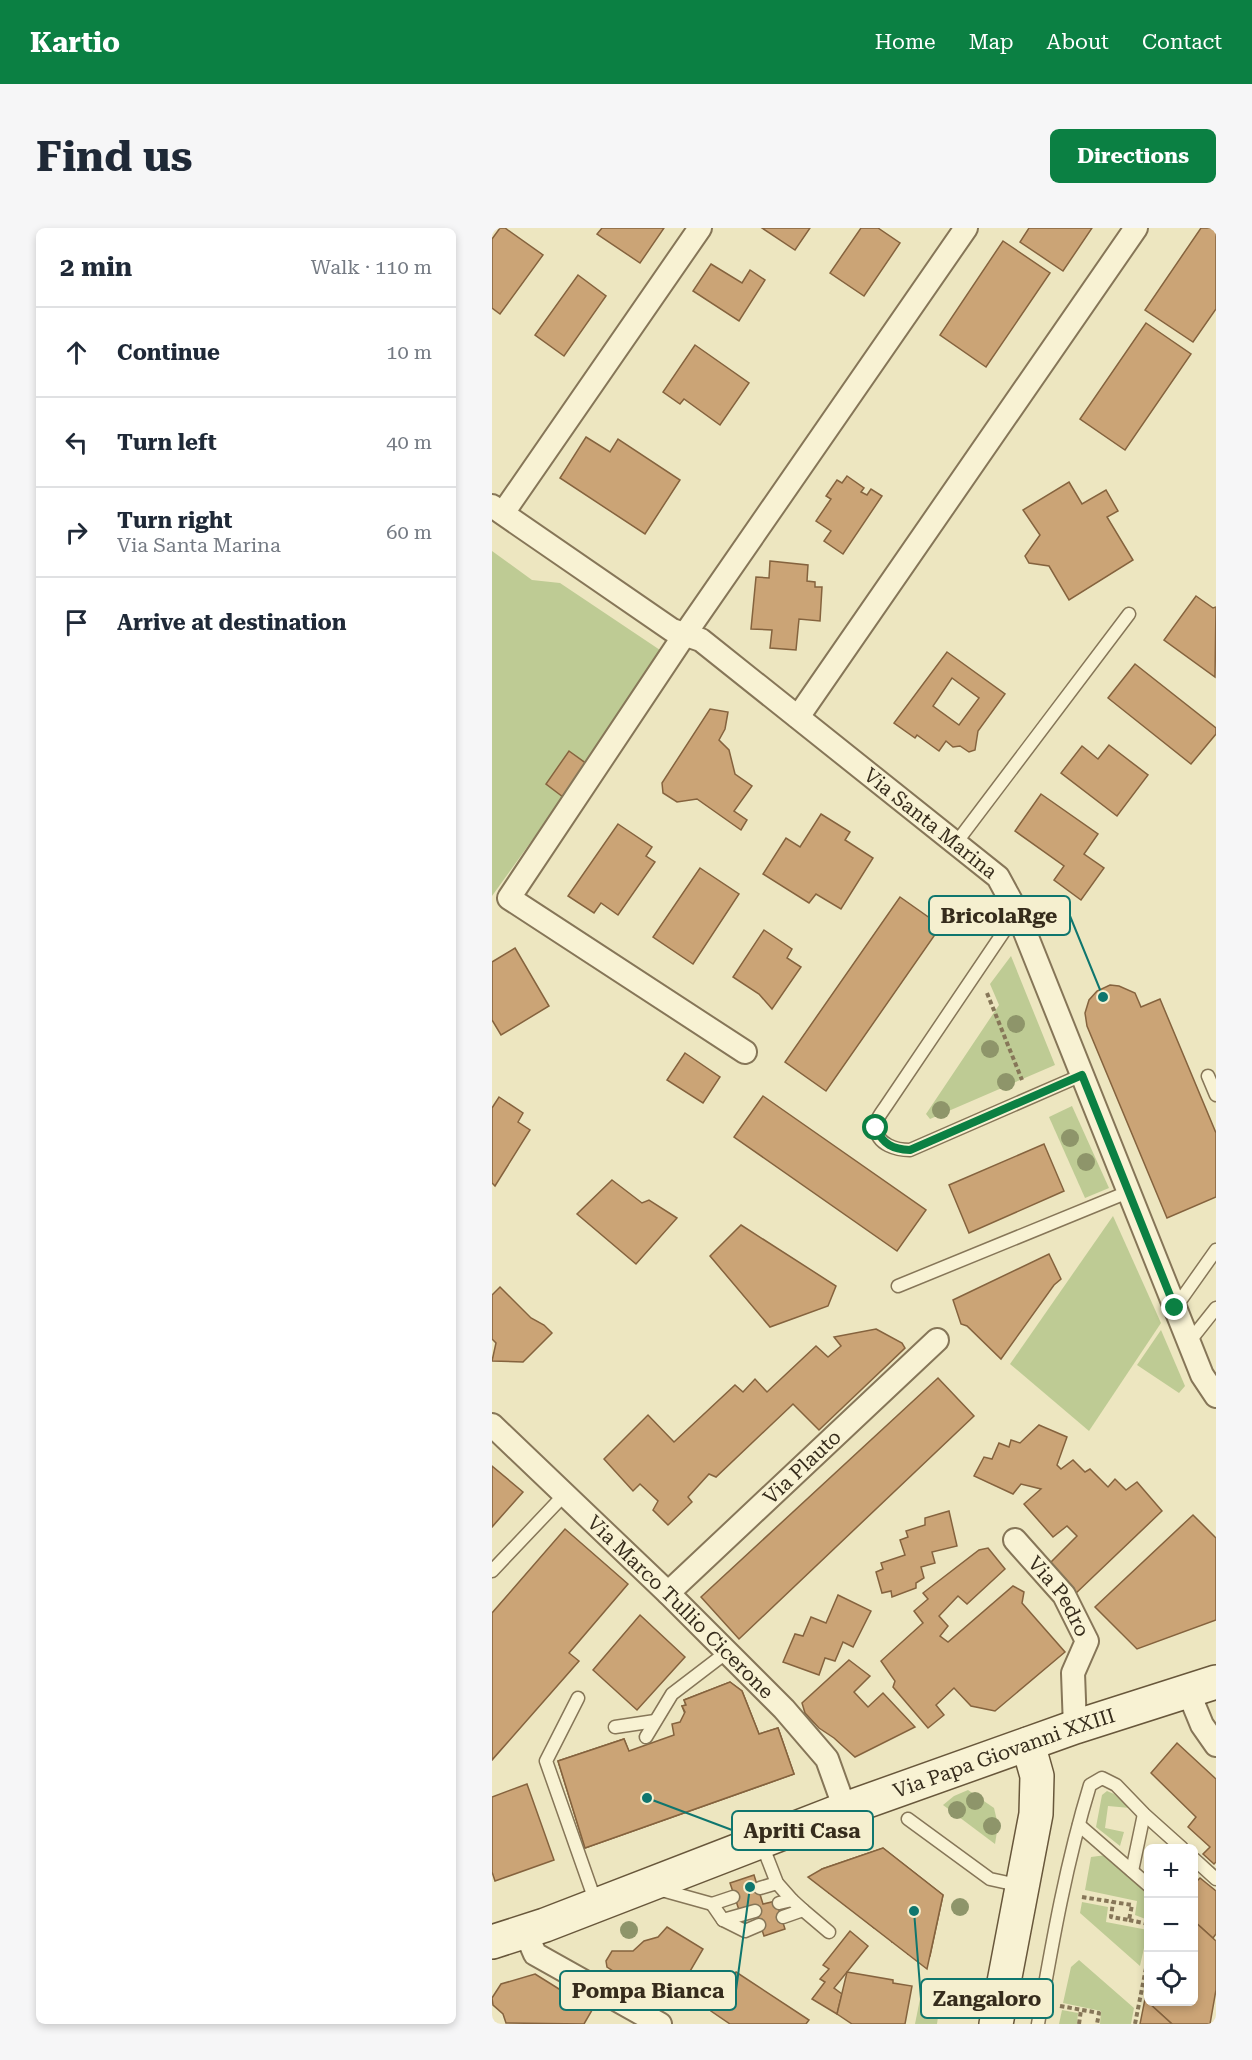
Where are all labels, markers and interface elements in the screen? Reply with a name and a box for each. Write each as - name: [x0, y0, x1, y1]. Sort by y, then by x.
- text: Kartio: [30, 26, 120, 59]
- text: Home: [875, 30, 936, 54]
- text: Map: [969, 30, 1014, 54]
- text: About: [1047, 30, 1109, 54]
- text: Contact: [1142, 30, 1222, 54]
- button: Directions: [1050, 129, 1216, 183]
- text: Find us: [36, 132, 193, 181]
- text: 2 min: [60, 252, 132, 282]
- text: Walk · 110 m: [311, 255, 432, 279]
- icon: ahead: [60, 336, 93, 369]
- text: Continue: [117, 340, 220, 365]
- text: 10 m: [386, 340, 432, 364]
- icon: left: [60, 426, 93, 459]
- text: Turn left: [117, 430, 217, 455]
- text: 40 m: [386, 430, 432, 454]
- text: Turn right: [117, 508, 232, 533]
- icon: right: [60, 516, 93, 549]
- text: 60 m: [386, 520, 432, 544]
- text: Via Santa Marina: [117, 533, 281, 557]
- icon: arrive: [60, 606, 93, 639]
- text: Arrive at destination: [117, 610, 346, 635]
- street label: Via Santa Marina: [859, 763, 1002, 884]
- callout: BricolaRge: [929, 896, 1070, 935]
- text: BricolaRge: [941, 904, 1057, 928]
- route start: [862, 1114, 888, 1140]
- route end: [1161, 1294, 1187, 1320]
- street label: Via Plauto: [758, 1425, 846, 1509]
- street label: Via Marco Tullio Cicerone: [582, 1510, 779, 1704]
- street label: Via Pedro: [1023, 1551, 1095, 1640]
- street label: Via Papa Giovanni XXIII: [890, 1703, 1118, 1803]
- callout: Apriti Casa: [732, 1811, 873, 1850]
- text: Apriti Casa: [743, 1819, 861, 1843]
- map controls: [1144, 1844, 1198, 2006]
- button: +: [1144, 1844, 1198, 1898]
- button: −: [1144, 1898, 1198, 1952]
- button: locate: [1144, 1952, 1198, 2006]
- callout: Pompa Bianca: [560, 1971, 736, 2010]
- text: Pompa Bianca: [572, 1979, 725, 2003]
- callout: Zangaloro: [921, 1979, 1053, 2018]
- text: Zangaloro: [933, 1987, 1041, 2011]

